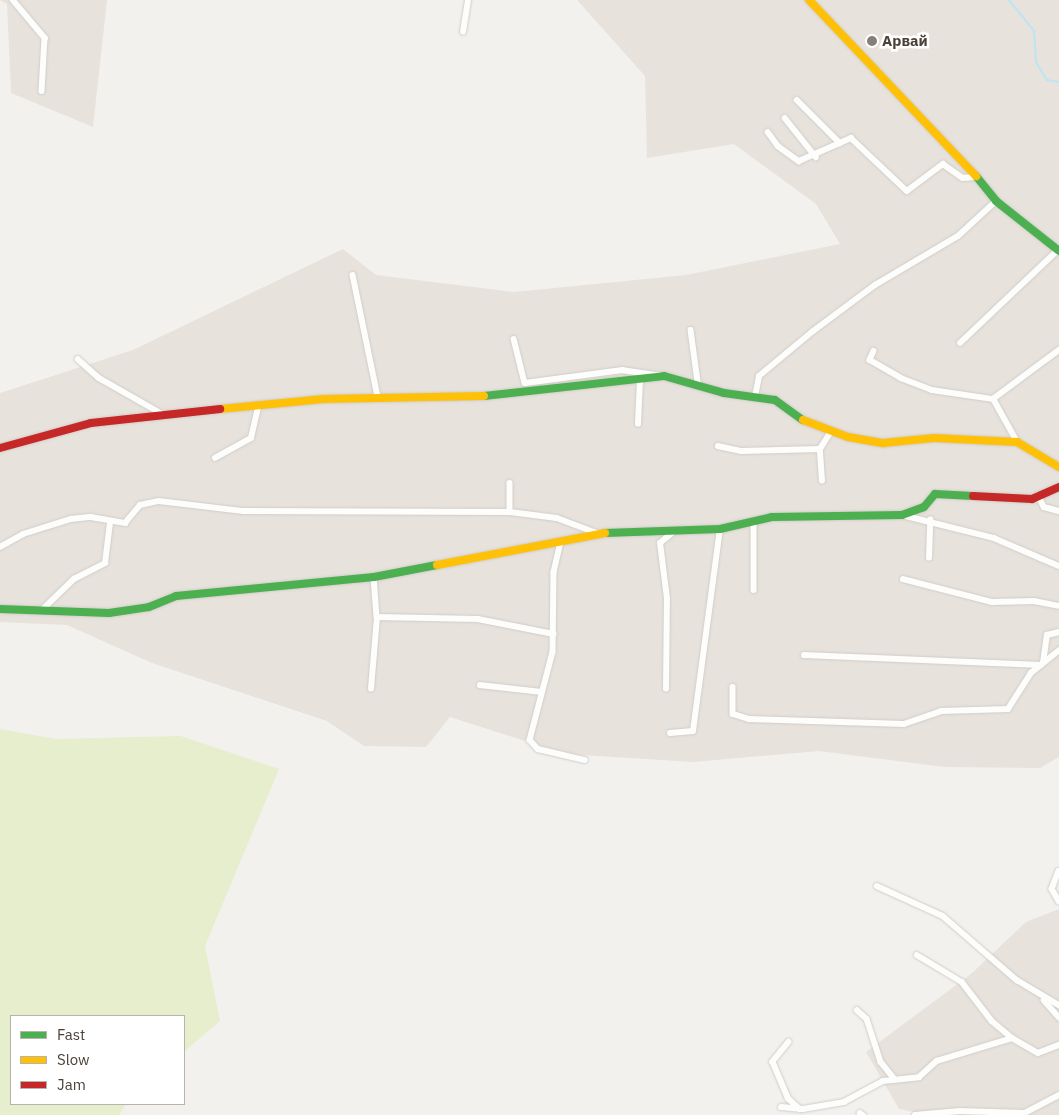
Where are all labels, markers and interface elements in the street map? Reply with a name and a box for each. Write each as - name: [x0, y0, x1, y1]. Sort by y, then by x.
- place label: Арвай: [882, 32, 928, 50]
- marker: Арвай: [866, 35, 878, 47]
- legend: [10, 1015, 185, 1105]
- text: Fast: [57, 1025, 85, 1044]
- text: Slow: [57, 1050, 90, 1069]
- text: Jam: [57, 1075, 86, 1094]

